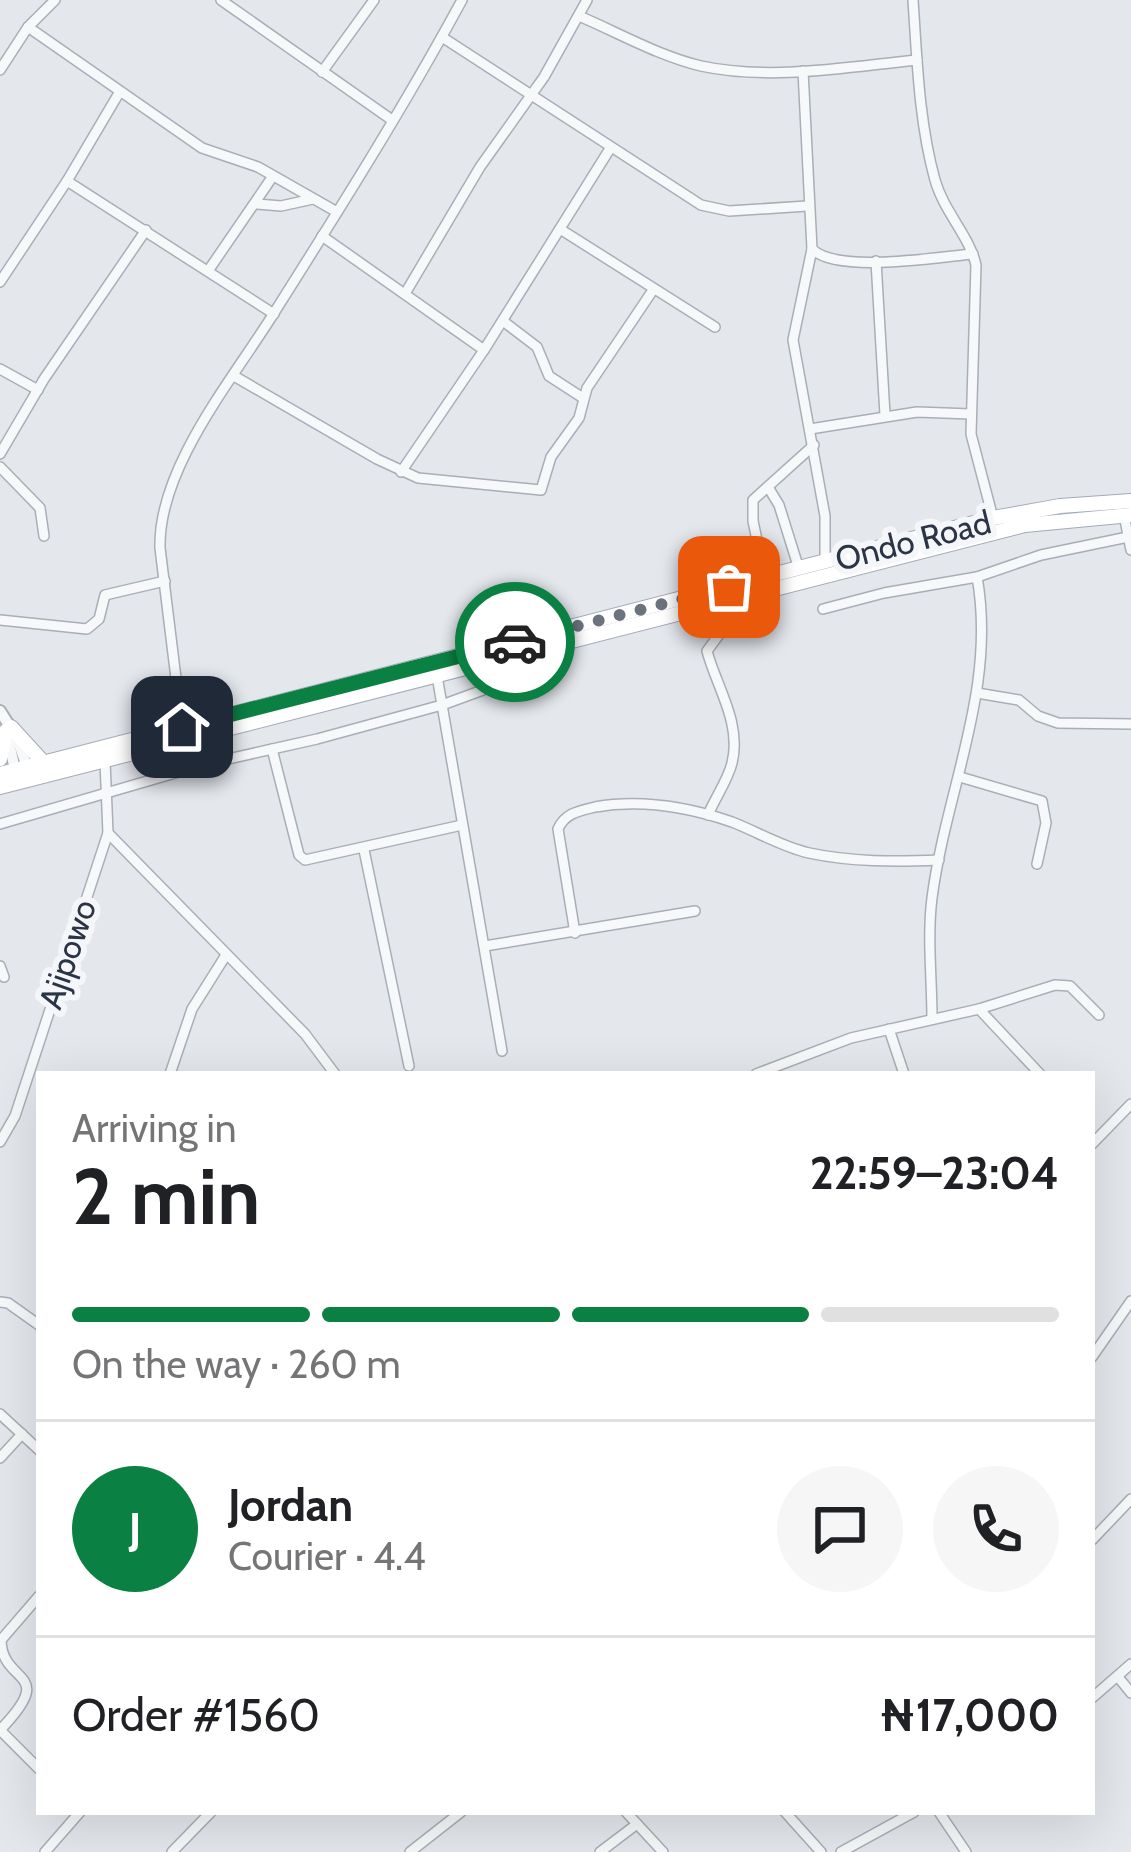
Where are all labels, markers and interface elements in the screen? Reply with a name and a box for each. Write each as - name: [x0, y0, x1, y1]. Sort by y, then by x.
- street label: Ondo Road: [831, 501, 995, 579]
- pin: [678, 536, 780, 638]
- icon: bag: [696, 554, 762, 620]
- courier: [455, 582, 575, 702]
- icon: car: [482, 609, 548, 675]
- pin: [131, 676, 233, 778]
- icon: home: [149, 694, 215, 760]
- street label: Ajipowo: [30, 894, 104, 1014]
- text: Arriving in: [72, 1104, 236, 1152]
- text: 22:59–23:04: [810, 1146, 1059, 1200]
- text: 2 min: [72, 1149, 260, 1244]
- text: On the way · 260 m: [72, 1340, 401, 1388]
- button: chat: [777, 1466, 903, 1592]
- button: phone: [933, 1466, 1059, 1592]
- text: Jordan: [228, 1478, 353, 1532]
- text: J: [129, 1502, 141, 1556]
- text: Courier · 4.4: [228, 1532, 426, 1580]
- text: Order #1560: [72, 1688, 320, 1742]
- text: ₦17,000: [879, 1688, 1059, 1742]

